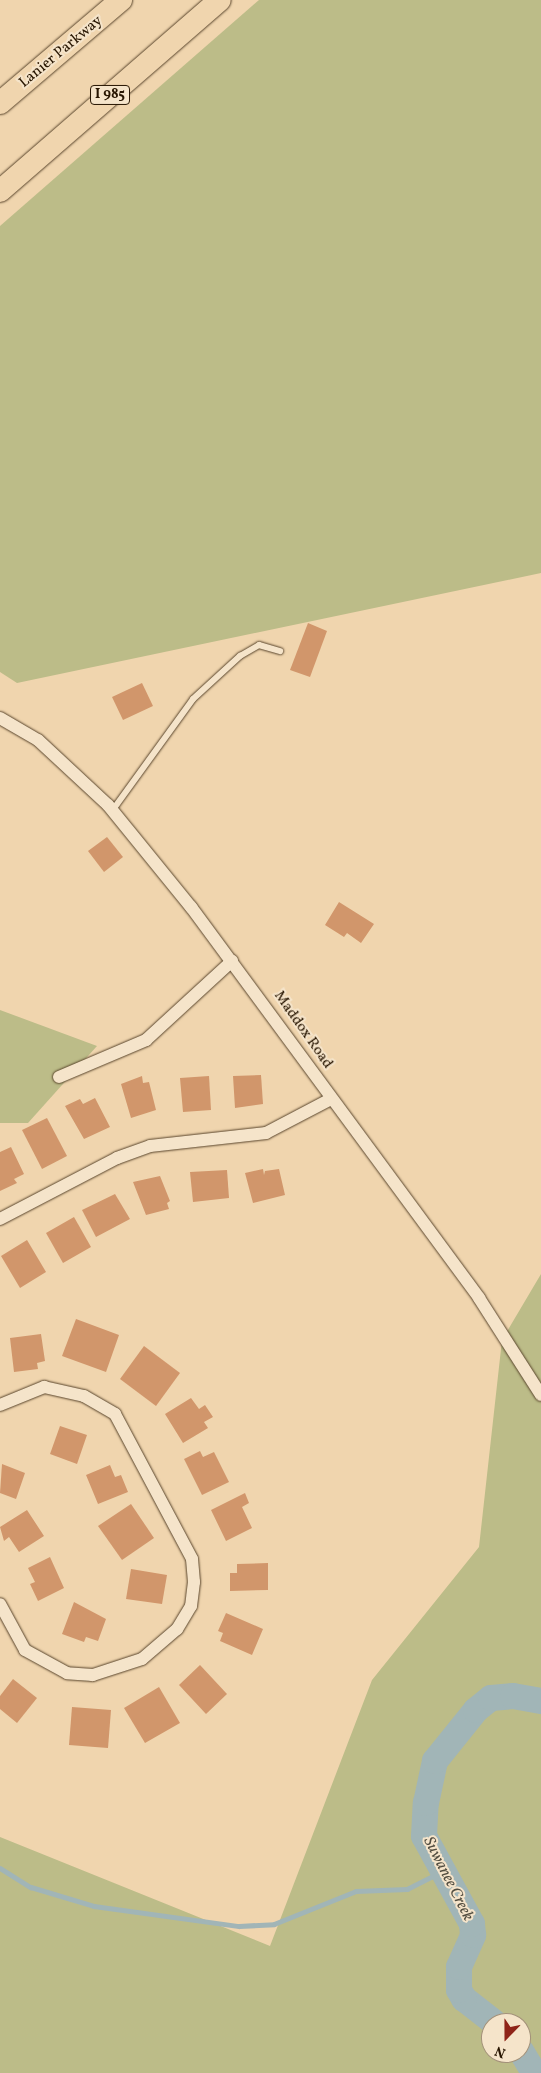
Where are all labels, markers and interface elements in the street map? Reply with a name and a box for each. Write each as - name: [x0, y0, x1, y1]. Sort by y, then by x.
- street label: Lanier Parkway: [16, 12, 106, 92]
- road number: I 985: [90, 84, 130, 106]
- street label: Maddox Road: [270, 988, 336, 1072]
- water label: Suwanee Creek: [419, 1834, 477, 1924]
- north arrow: [481, 2013, 531, 2063]
- text: N: [492, 2041, 509, 2062]

